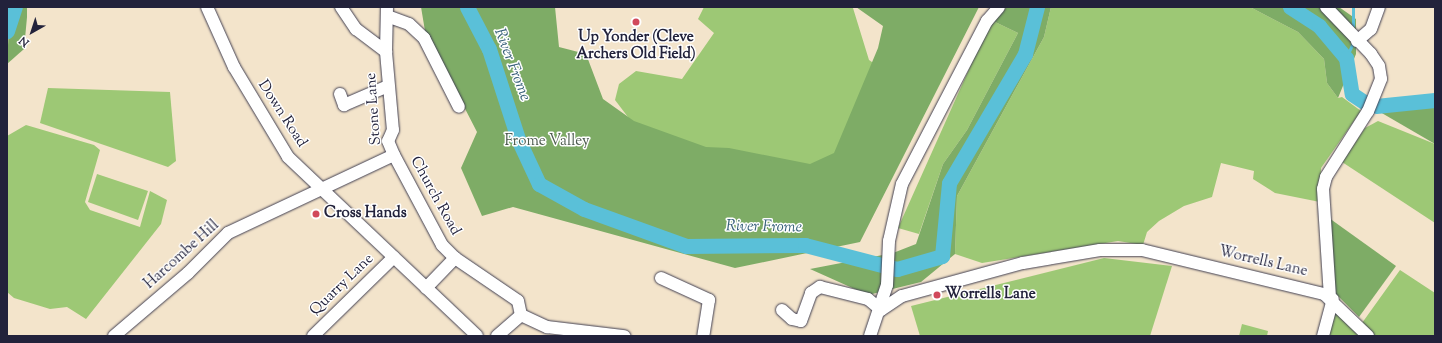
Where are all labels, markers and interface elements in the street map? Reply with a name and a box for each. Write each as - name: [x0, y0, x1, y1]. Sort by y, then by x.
- north arrow: [12, 12, 52, 52]
- marker: Up Yonder (Cleve Archers Old Field): [631, 17, 641, 27]
- water label: River Frome: [488, 26, 534, 104]
- place label: Up Yonder (Cleve Archers Old Field): [576, 28, 696, 63]
- text: N: [16, 32, 33, 50]
- street label: Stone Lane: [362, 72, 386, 146]
- street label: Down Road: [254, 77, 310, 151]
- park label: Frome Valley: [505, 133, 589, 151]
- street label: Church Road: [406, 153, 464, 239]
- place label: Cross Hands: [324, 205, 407, 223]
- marker: Cross Hands: [311, 209, 321, 219]
- street label: Harcombe Hill: [141, 217, 223, 293]
- water label: River Frome: [726, 218, 802, 238]
- street label: Worrells Lane: [1217, 243, 1309, 281]
- street label: Quarry Lane: [306, 250, 378, 320]
- place label: Worrells Lane: [945, 286, 1036, 304]
- marker: Worrells Lane: [932, 290, 942, 300]

